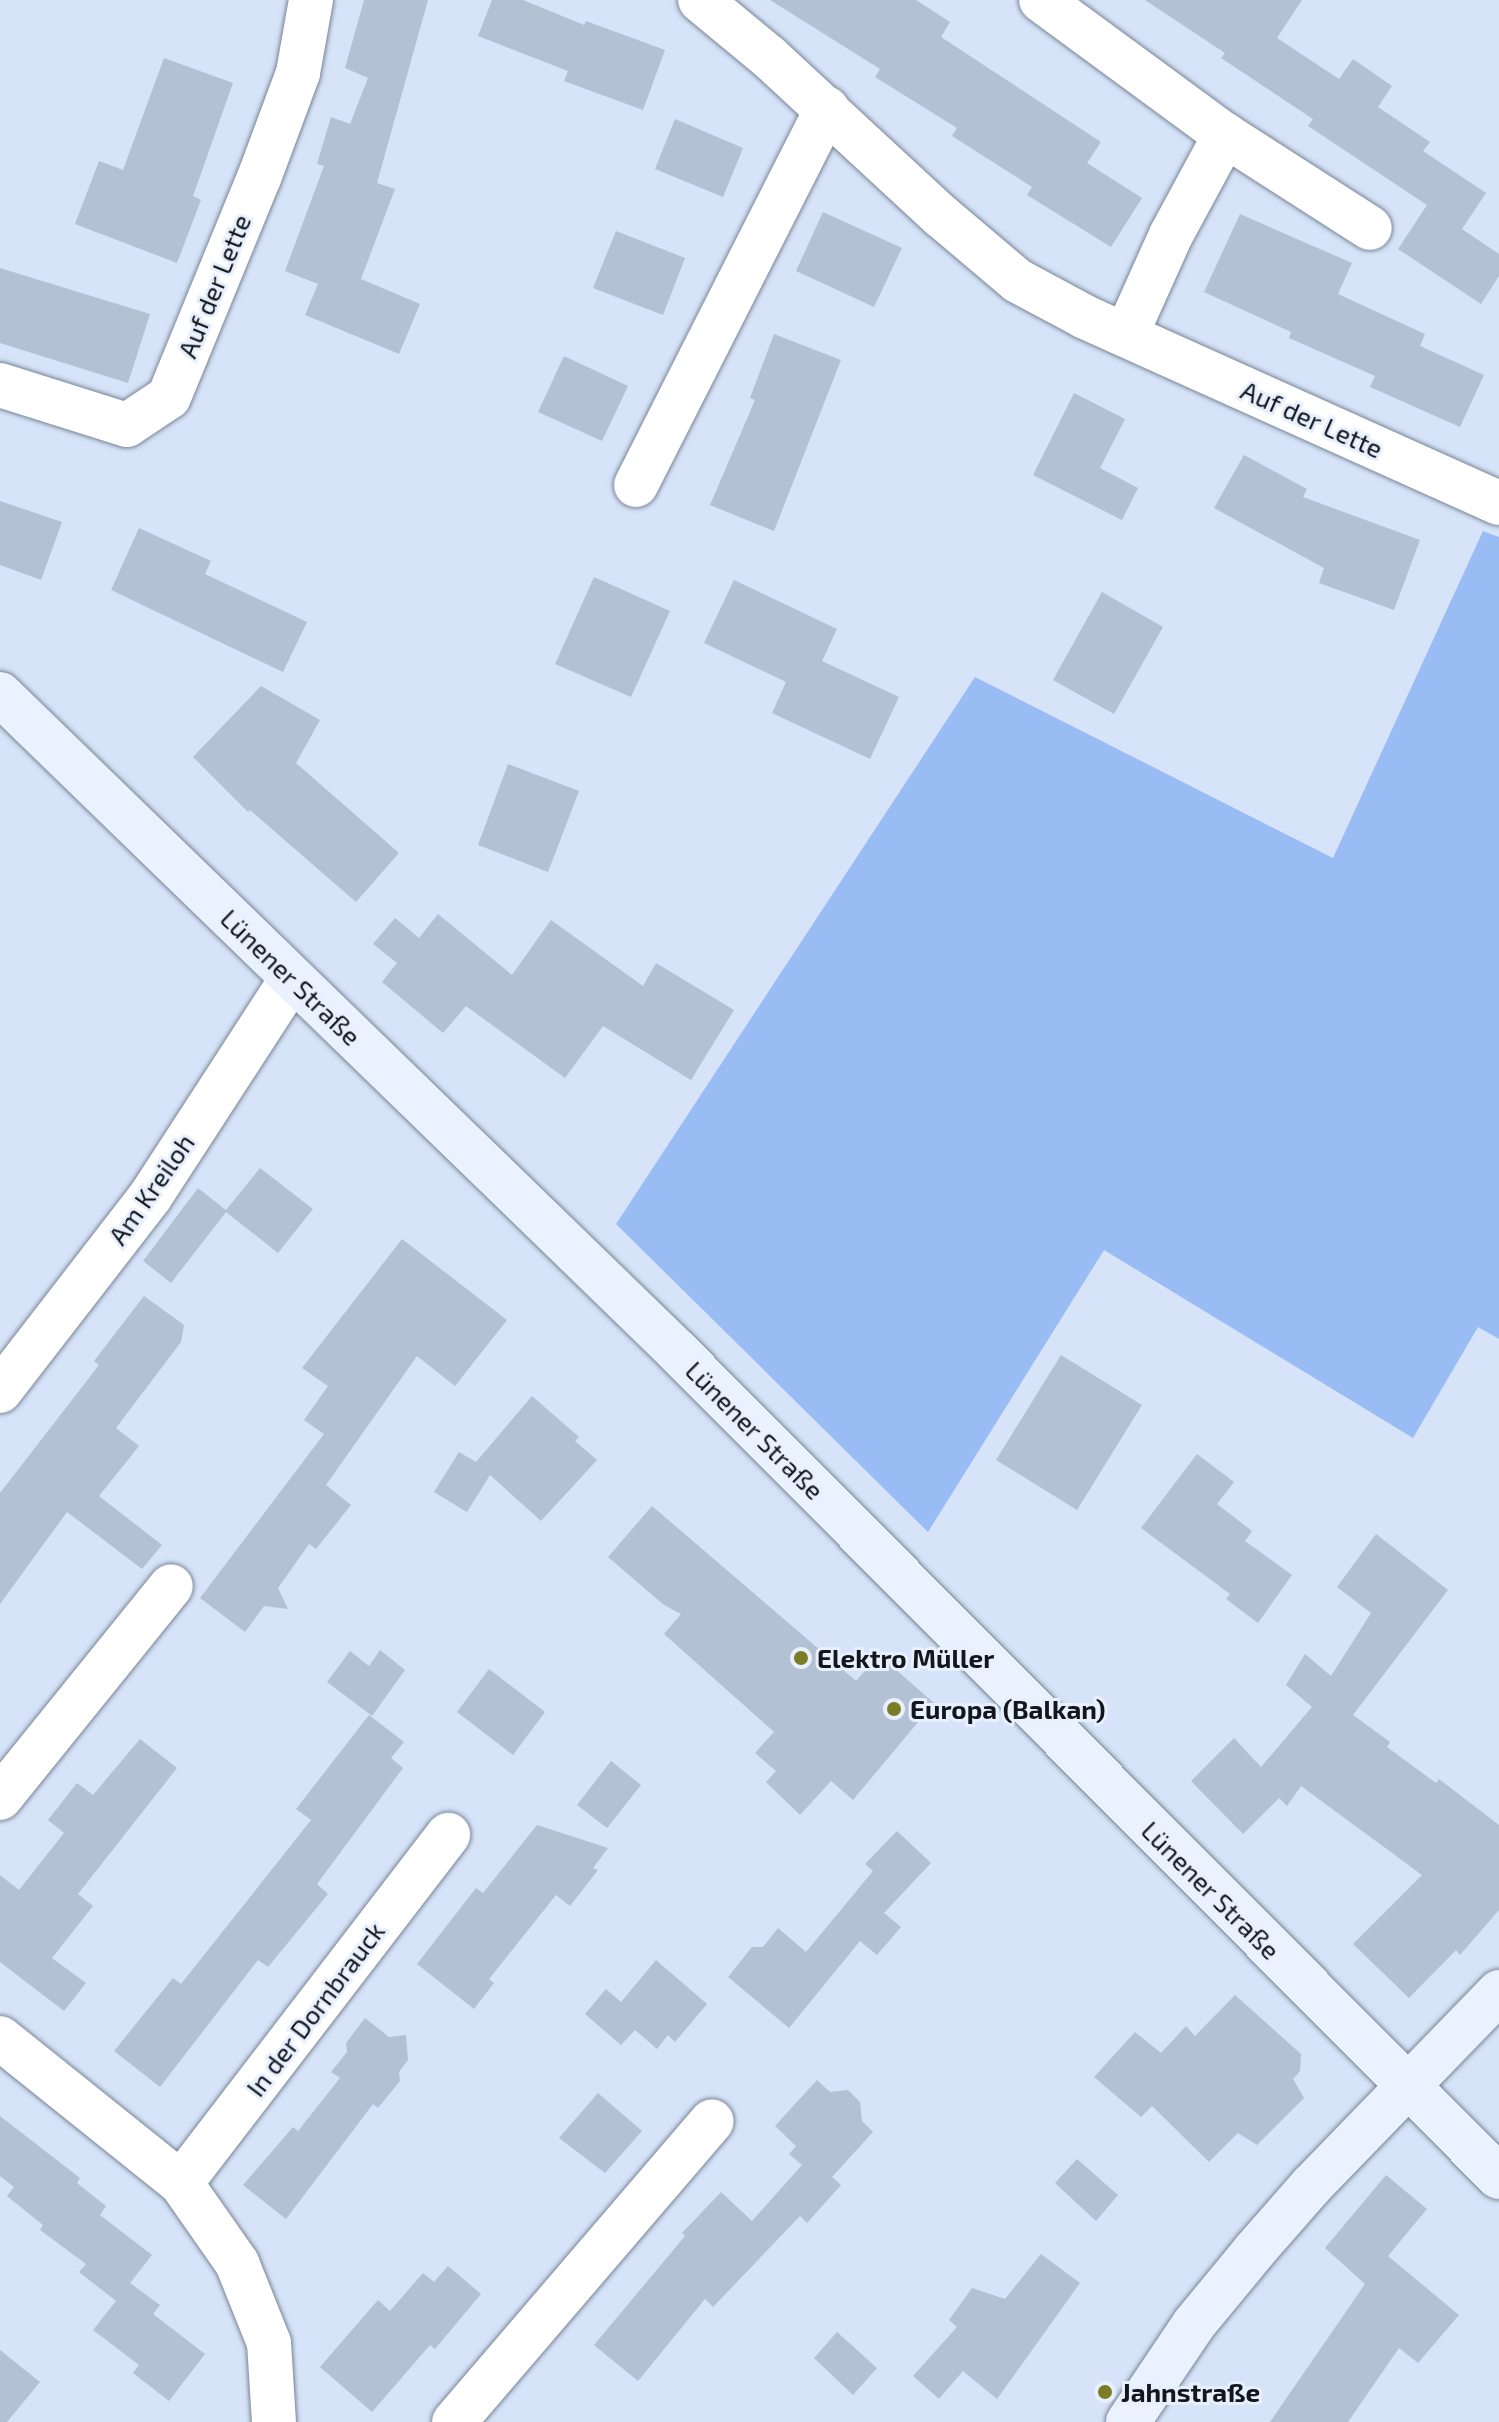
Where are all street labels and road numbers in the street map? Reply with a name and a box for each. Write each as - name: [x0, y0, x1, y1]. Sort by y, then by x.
- street label: Auf der Lette: [171, 209, 257, 363]
- street label: Auf der Lette: [1236, 374, 1388, 464]
- street label: Lünener Straße: [214, 902, 368, 1052]
- street label: Am Kreiloh: [101, 1128, 201, 1250]
- street label: Lünener Straße: [679, 1354, 831, 1506]
- street label: Lünener Straße: [1135, 1814, 1287, 1966]
- street label: In der Dornbrauck: [239, 1915, 391, 2103]

